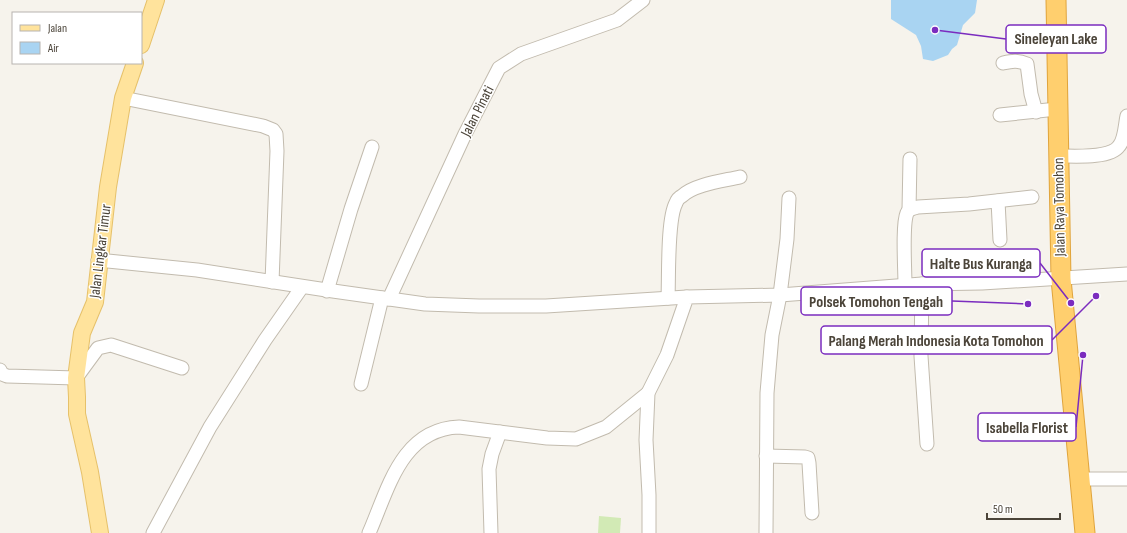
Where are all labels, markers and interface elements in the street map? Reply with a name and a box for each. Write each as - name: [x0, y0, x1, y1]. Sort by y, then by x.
- legend: [12, 12, 142, 64]
- text: Jalan: [47, 21, 67, 36]
- callout: Sineleyan Lake: [1006, 25, 1106, 53]
- text: Sineleyan Lake: [1014, 30, 1098, 49]
- text: Air: [47, 41, 59, 56]
- street label: Jalan Pinati: [456, 82, 498, 141]
- street label: Jalan Raya Tomohon: [1049, 158, 1070, 257]
- street label: Jalan Lingkar Timur: [85, 202, 116, 300]
- callout: Halte Bus Kuranga: [922, 249, 1040, 277]
- text: Halte Bus Kuranga: [930, 255, 1032, 274]
- callout: Polsek Tomohon Tengah: [801, 287, 952, 315]
- text: Polsek Tomohon Tengah: [809, 293, 943, 312]
- callout: Palang Merah Indonesia Kota Tomohon: [821, 326, 1052, 354]
- text: Palang Merah Indonesia Kota Tomohon: [828, 332, 1044, 351]
- callout: Isabella Florist: [978, 413, 1076, 441]
- text: Isabella Florist: [986, 419, 1068, 438]
- scale bar: [987, 495, 1060, 521]
- text: 50 m: [993, 502, 1013, 517]

